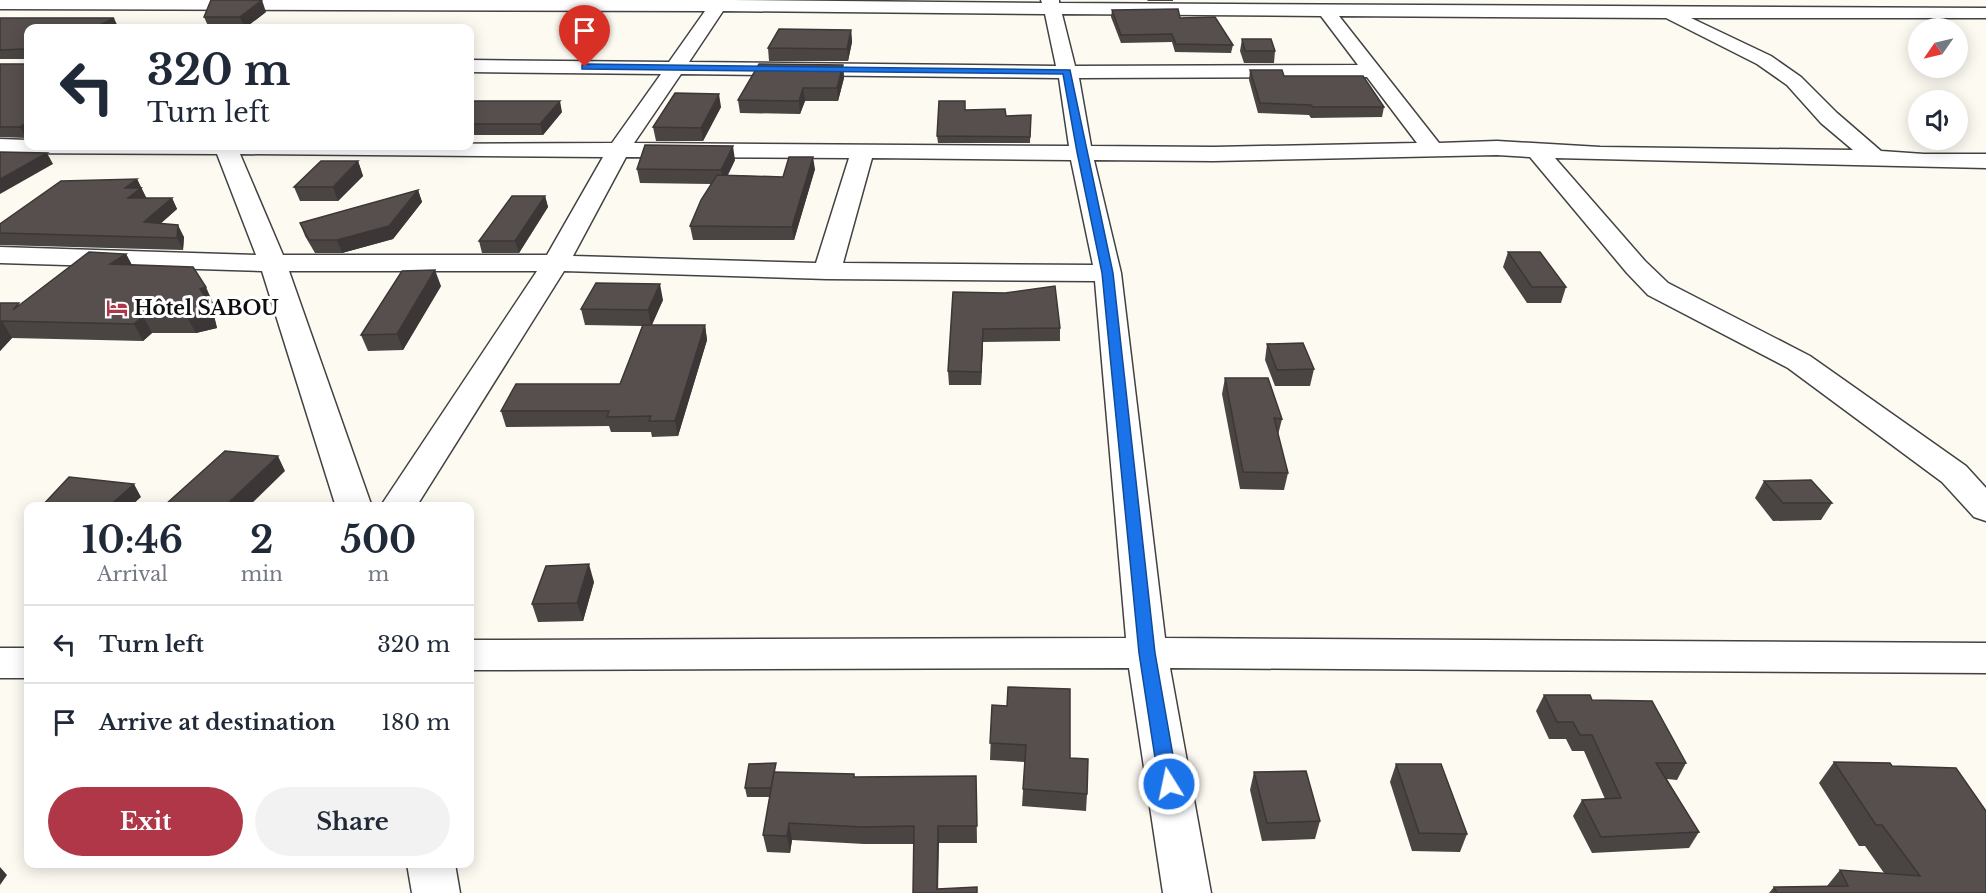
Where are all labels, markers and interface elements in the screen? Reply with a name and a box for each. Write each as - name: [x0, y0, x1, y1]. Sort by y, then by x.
- pin: [559, 5, 610, 67]
- icon: arrive: [568, 14, 601, 47]
- north arrow: [1908, 18, 1968, 78]
- map controls: [1908, 18, 1968, 150]
- text: 320 m: [147, 44, 290, 96]
- icon: left: [48, 48, 126, 126]
- button: sound: [1908, 90, 1968, 150]
- text: Turn left: [147, 96, 270, 129]
- hotel icon: Hôtel SABOU: [105, 296, 129, 320]
- place label: Hôtel SABOU: [134, 296, 279, 320]
- text: 10:46: [82, 518, 183, 563]
- text: 2: [250, 518, 273, 563]
- text: 500: [341, 518, 416, 563]
- text: Arrival: [97, 562, 168, 586]
- text: min: [241, 562, 283, 586]
- text: m: [368, 562, 389, 586]
- icon: left: [48, 628, 81, 661]
- text: Turn left: [99, 631, 204, 658]
- text: 320 m: [377, 631, 450, 658]
- icon: arrive: [48, 706, 81, 739]
- text: Arrive at destination: [99, 709, 336, 736]
- text: 180 m: [381, 709, 450, 736]
- position arrow: [1137, 752, 1201, 816]
- button: Exit: [48, 787, 243, 856]
- button: Share: [255, 787, 450, 856]

